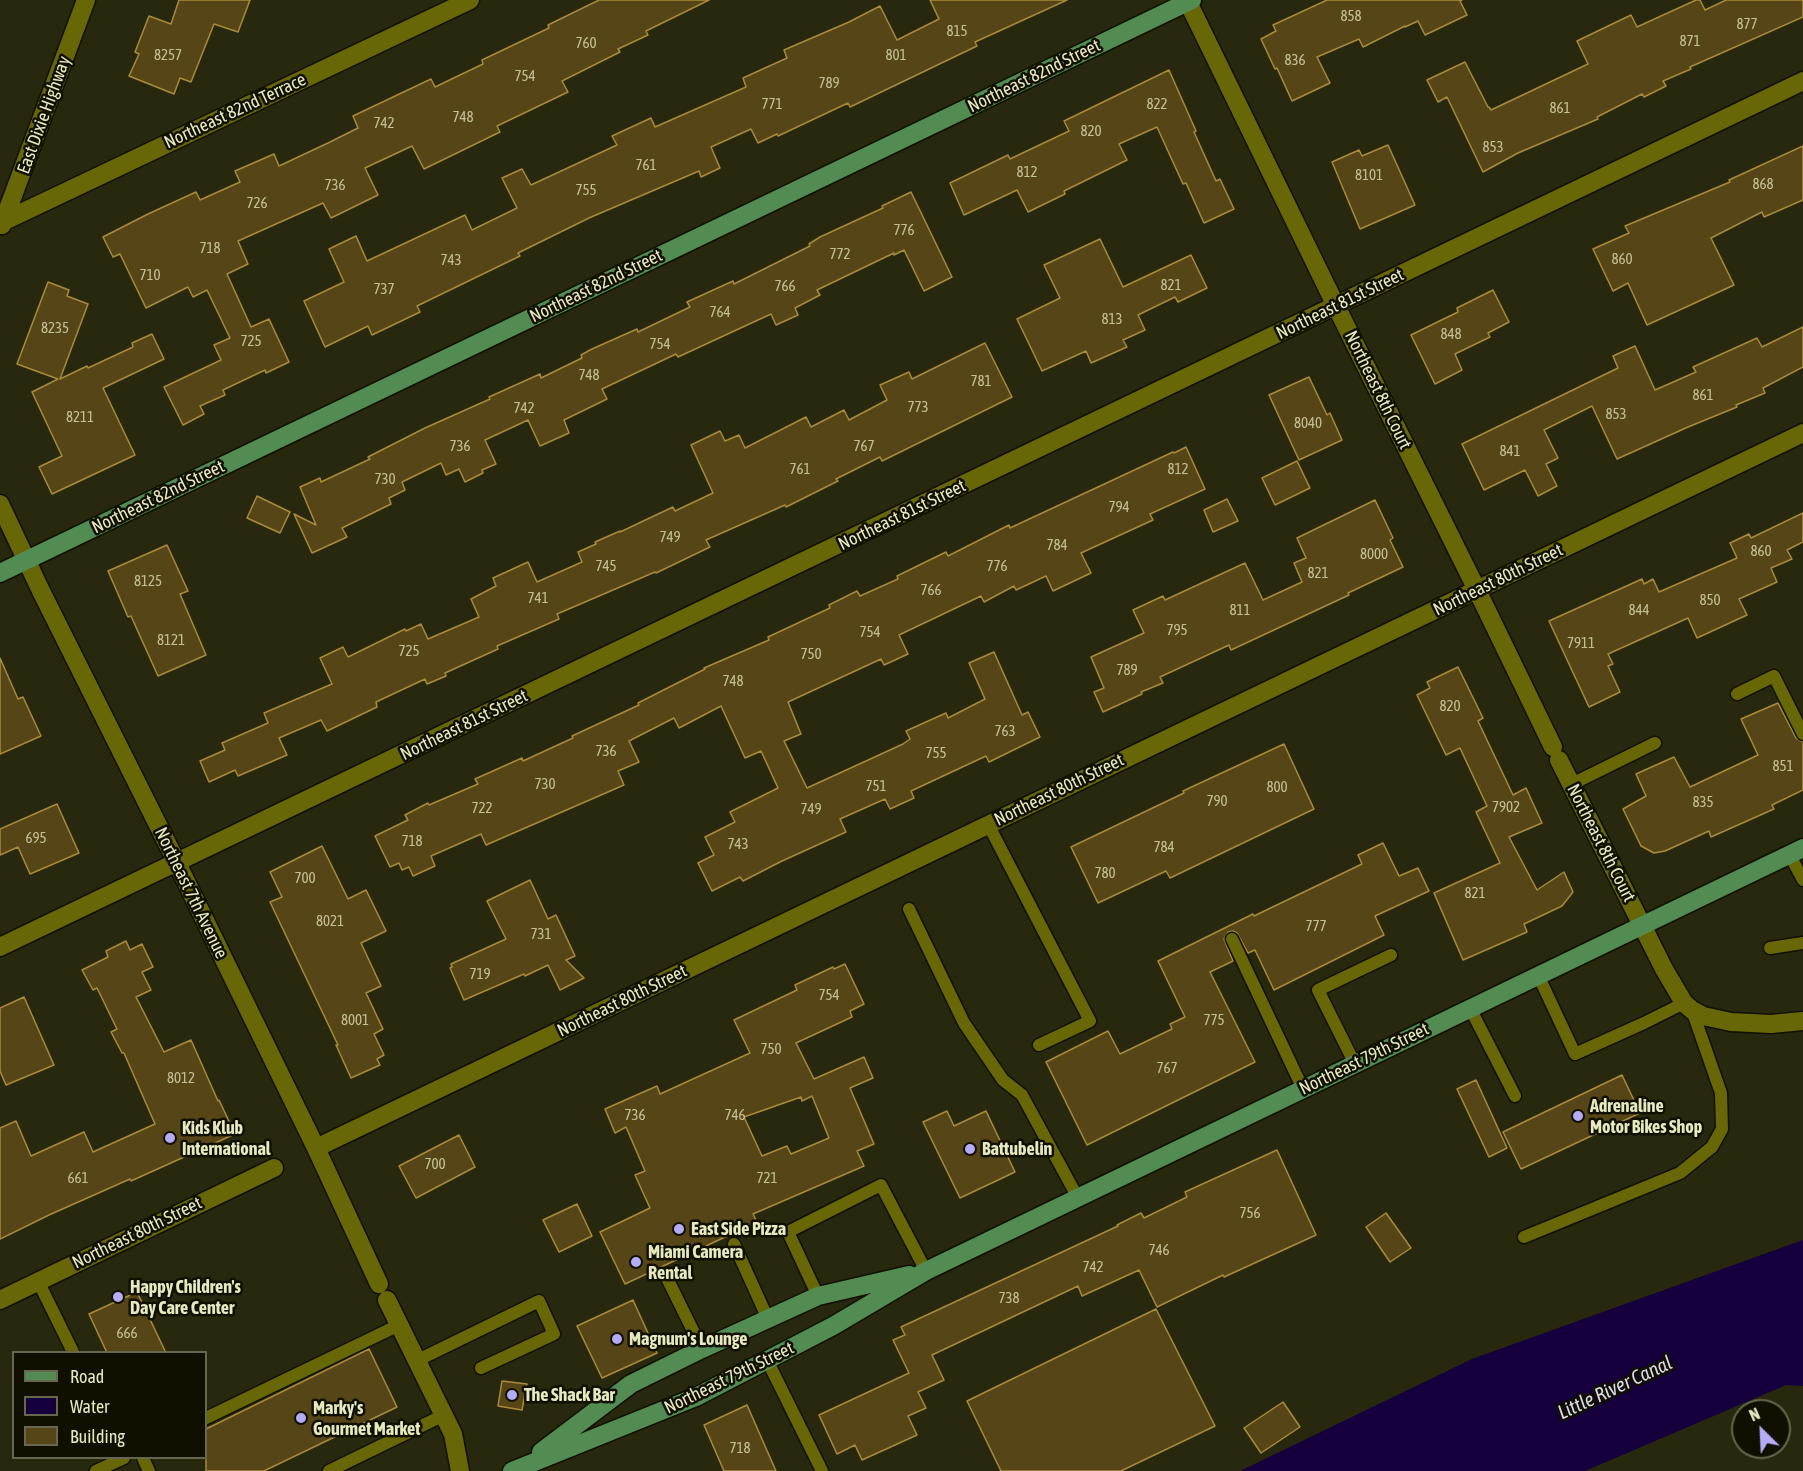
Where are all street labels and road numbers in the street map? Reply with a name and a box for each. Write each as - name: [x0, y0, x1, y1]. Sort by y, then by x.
- street label: Northeast 82nd Street: [964, 35, 1104, 117]
- street label: East Dixie Highway: [13, 53, 75, 177]
- street label: Northeast 82nd Terrace: [161, 69, 309, 153]
- street label: Northeast 82nd Street: [526, 245, 666, 327]
- street label: Northeast 81st Street: [1273, 264, 1407, 344]
- street label: Northeast 8th Court: [1340, 327, 1416, 453]
- street label: Northeast 82nd Street: [88, 456, 228, 538]
- street label: Northeast 81st Street: [835, 475, 969, 555]
- street label: Northeast 80th Street: [1430, 539, 1566, 621]
- street label: Northeast 81st Street: [397, 685, 531, 765]
- street label: Northeast 80th Street: [991, 749, 1127, 831]
- street label: Northeast 8th Court: [1562, 781, 1640, 905]
- street label: Northeast 7th Avenue: [150, 824, 232, 962]
- street label: Northeast 80th Street: [554, 960, 690, 1042]
- street label: Northeast 79th Street: [1296, 1018, 1432, 1100]
- street label: Northeast 80th Street: [69, 1192, 205, 1274]
- street label: Northeast 79th Street: [661, 1337, 797, 1419]

